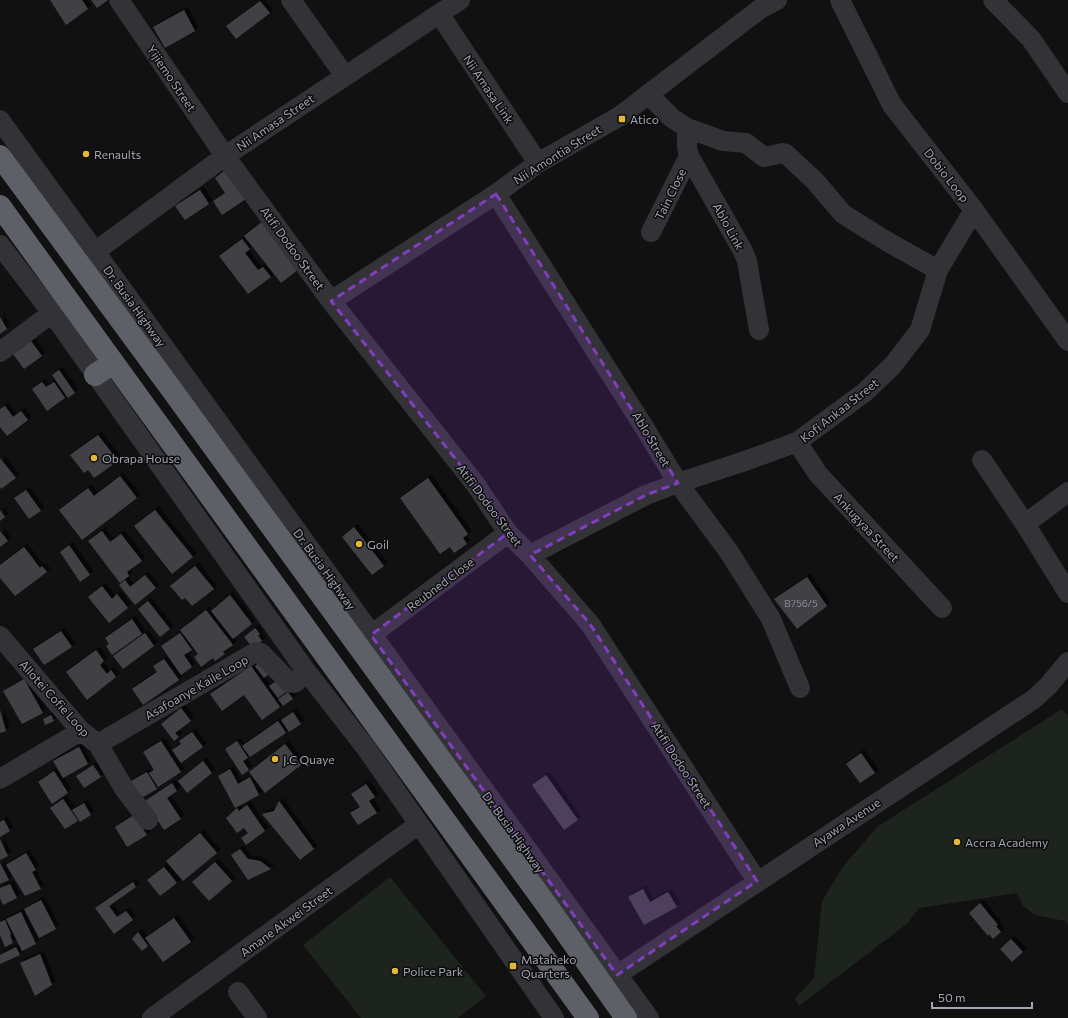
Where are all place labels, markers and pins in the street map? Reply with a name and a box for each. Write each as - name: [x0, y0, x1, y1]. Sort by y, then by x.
- place label: Atico: [630, 112, 659, 126]
- marker: Atico: [617, 114, 627, 124]
- place label: Renaults: [94, 147, 141, 161]
- marker: Renaults: [81, 149, 91, 159]
- place label: Obrapa House: [102, 451, 180, 465]
- marker: Obrapa House: [89, 453, 99, 463]
- place label: Goil: [367, 537, 389, 551]
- marker: Goil: [354, 539, 364, 549]
- place label: J.C Quaye: [283, 752, 335, 767]
- marker: J.C Quaye: [270, 754, 280, 764]
- place label: Accra Academy: [965, 835, 1048, 849]
- marker: Accra Academy: [952, 837, 962, 847]
- place label: Mataheko Quarters: [521, 952, 576, 980]
- marker: Mataheko Quarters: [508, 961, 518, 971]
- place label: Police Park: [403, 964, 464, 978]
- marker: Police Park: [390, 966, 400, 976]

